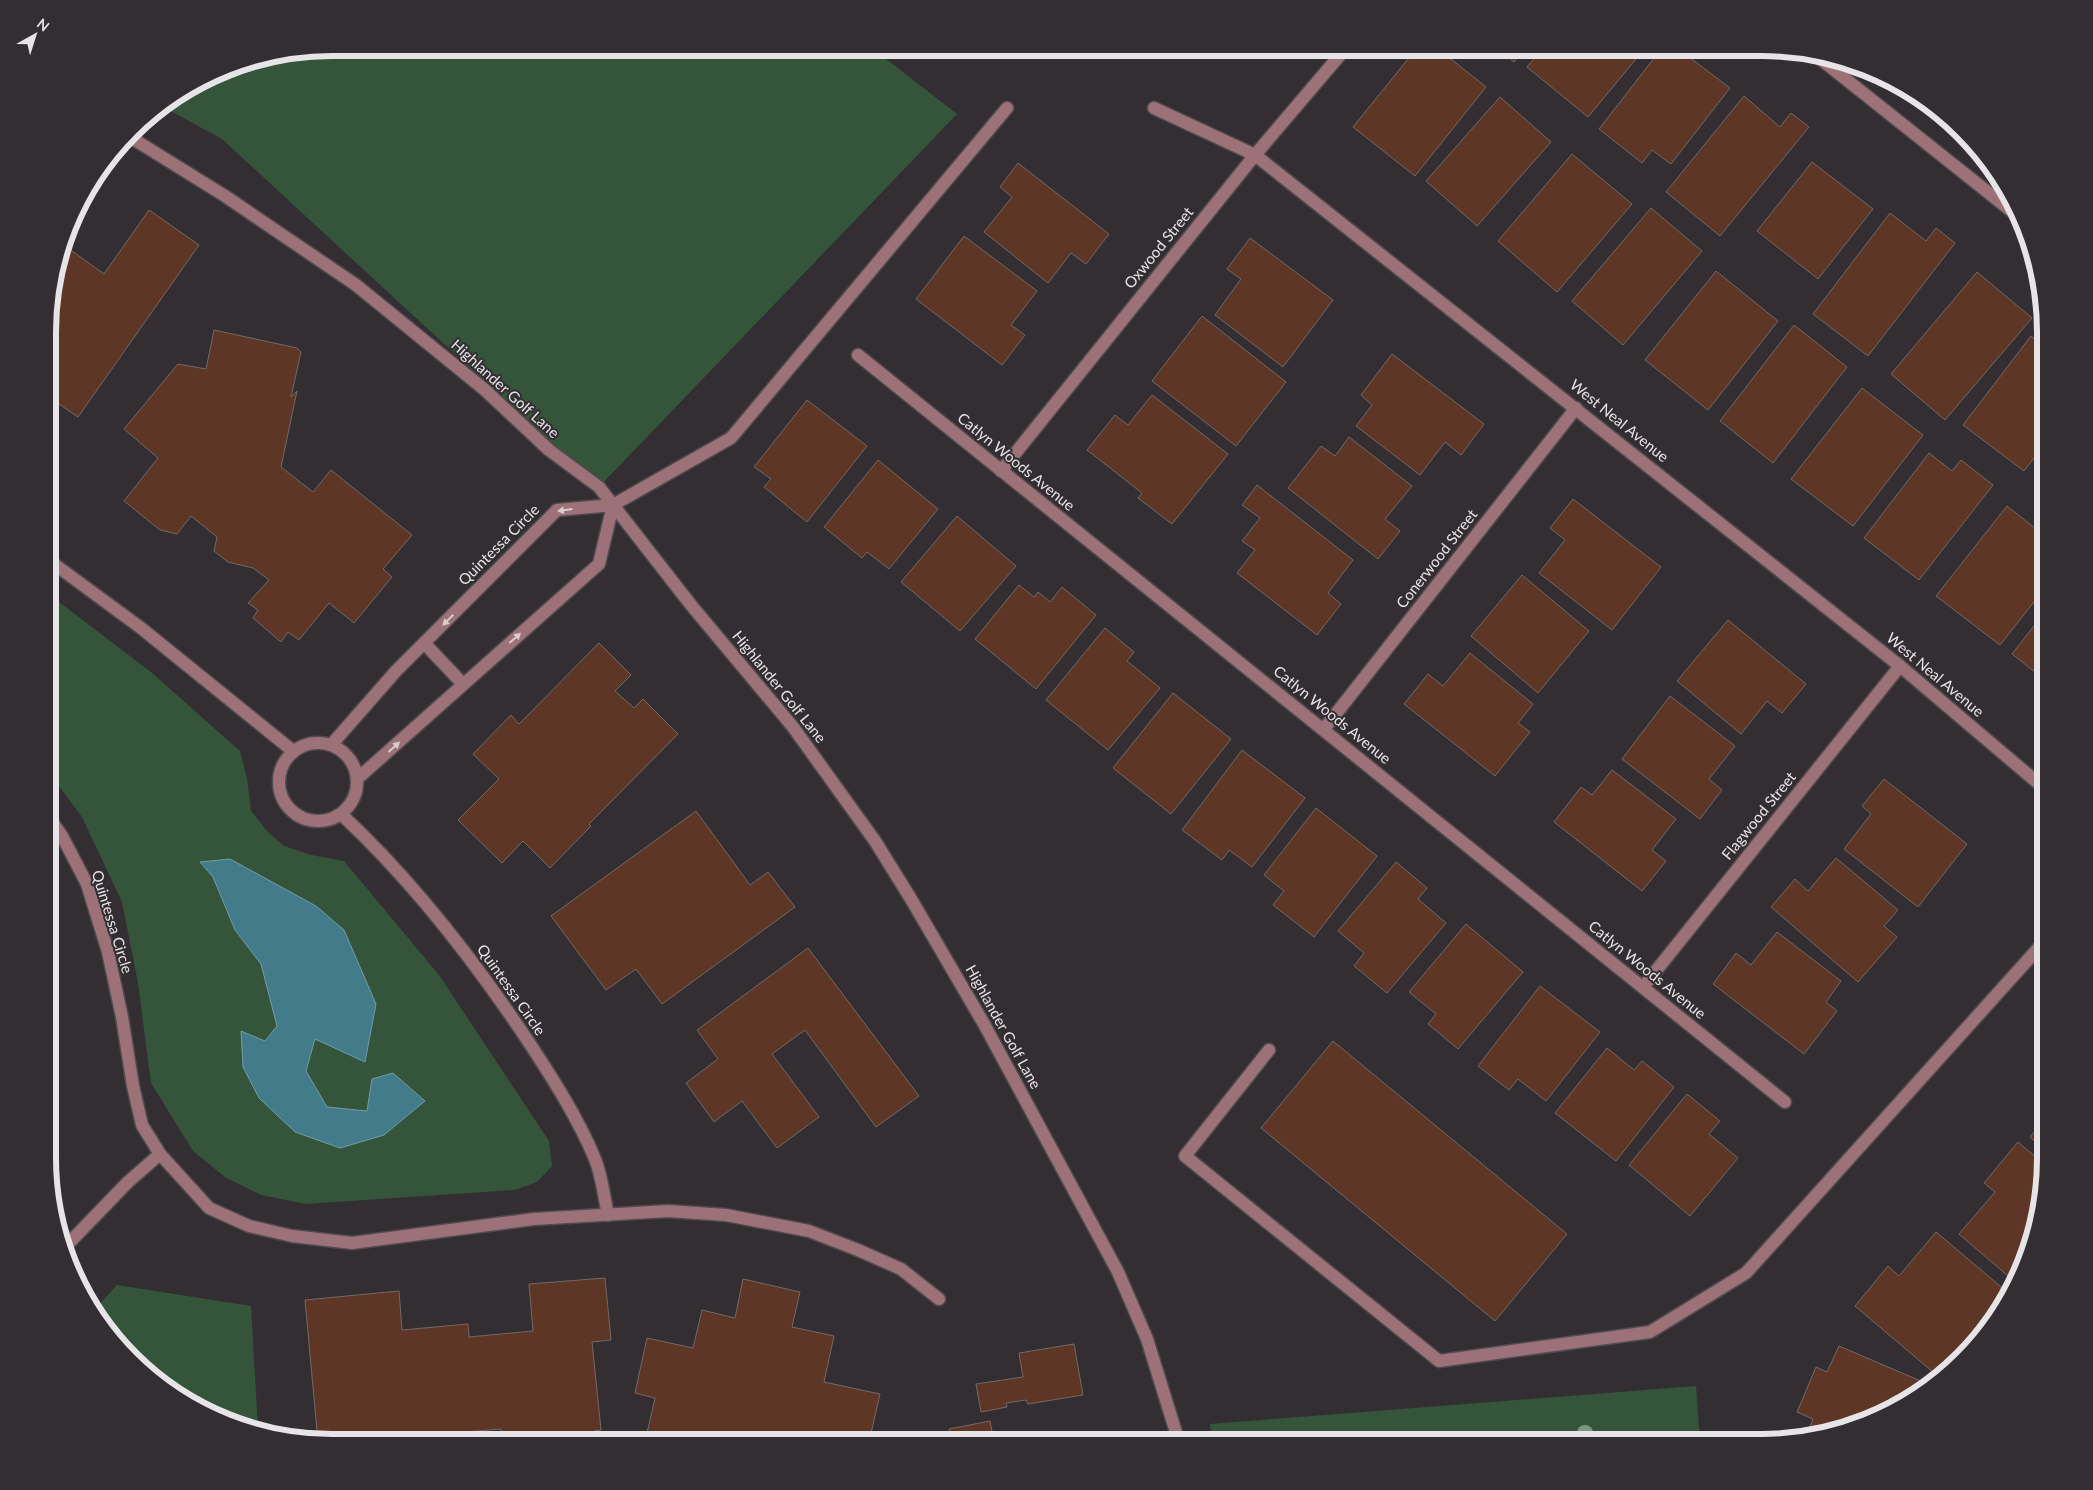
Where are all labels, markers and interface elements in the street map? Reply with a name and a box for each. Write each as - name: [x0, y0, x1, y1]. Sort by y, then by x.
- north arrow: [10, 10, 60, 60]
- text: N: [34, 15, 53, 35]
- street label: Oxwood Street: [1120, 202, 1197, 292]
- street label: Highlander Golf Lane: [448, 335, 563, 441]
- street label: West Neal Avenue: [1567, 375, 1673, 465]
- street label: Catlyn Woods Avenue: [954, 408, 1079, 514]
- street label: Quintessa Circle: [454, 500, 543, 589]
- street label: Conerwood Street: [1392, 505, 1481, 611]
- one-way arrow: [556, 506, 572, 514]
- one-way arrow: [442, 614, 454, 626]
- street label: Highlander Golf Lane: [729, 627, 831, 746]
- street label: West Neal Avenue: [1883, 628, 1988, 720]
- one-way arrow: [508, 632, 520, 644]
- street label: Catlyn Woods Avenue: [1270, 661, 1395, 767]
- one-way arrow: [387, 741, 399, 753]
- street label: Flagwood Street: [1717, 767, 1799, 863]
- street label: Quintessa Circle: [89, 868, 137, 976]
- street label: Catlyn Woods Avenue: [1585, 916, 1710, 1022]
- street label: Quintessa Circle: [474, 940, 550, 1039]
- street label: Highlander Golf Lane: [962, 961, 1045, 1092]

